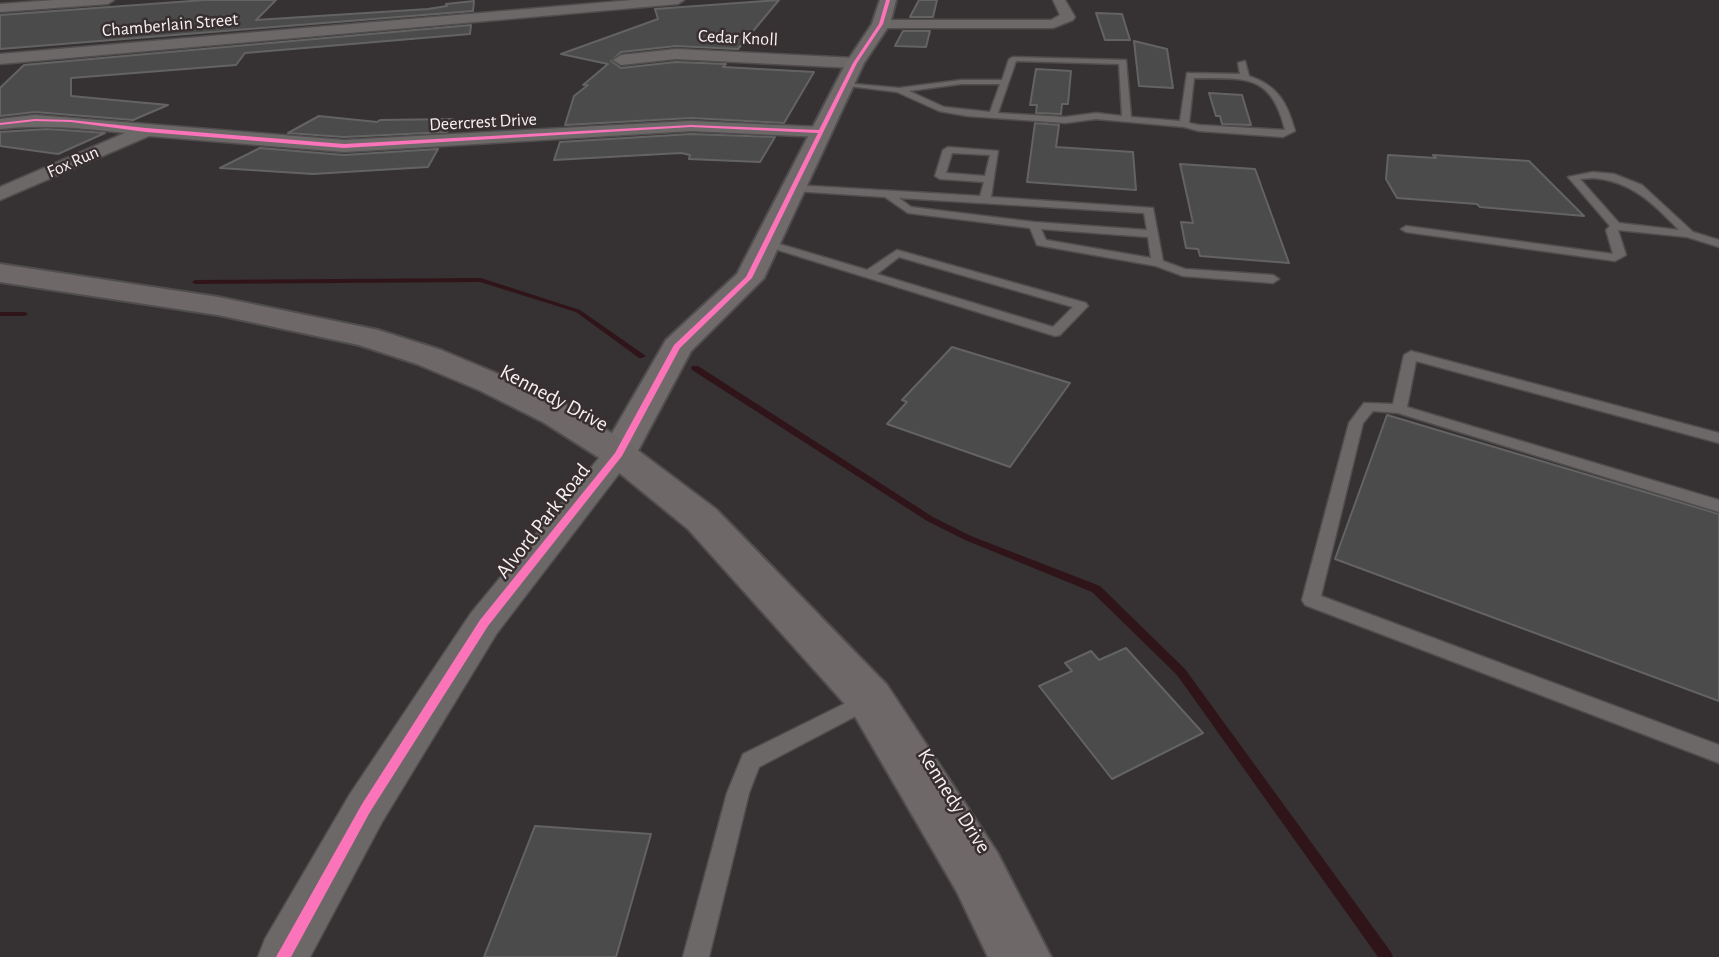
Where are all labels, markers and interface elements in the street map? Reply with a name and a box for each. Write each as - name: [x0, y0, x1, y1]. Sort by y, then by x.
- street label: Chamberlain Street: [101, 8, 239, 42]
- street label: Cedar Knoll: [697, 25, 779, 51]
- street label: Deercrest Drive: [429, 108, 537, 136]
- street label: Fox Run: [44, 141, 102, 183]
- street label: Kennedy Drive: [496, 359, 612, 437]
- street label: Alvord Park Road: [490, 459, 596, 583]
- street label: Kennedy Drive: [912, 744, 996, 858]

